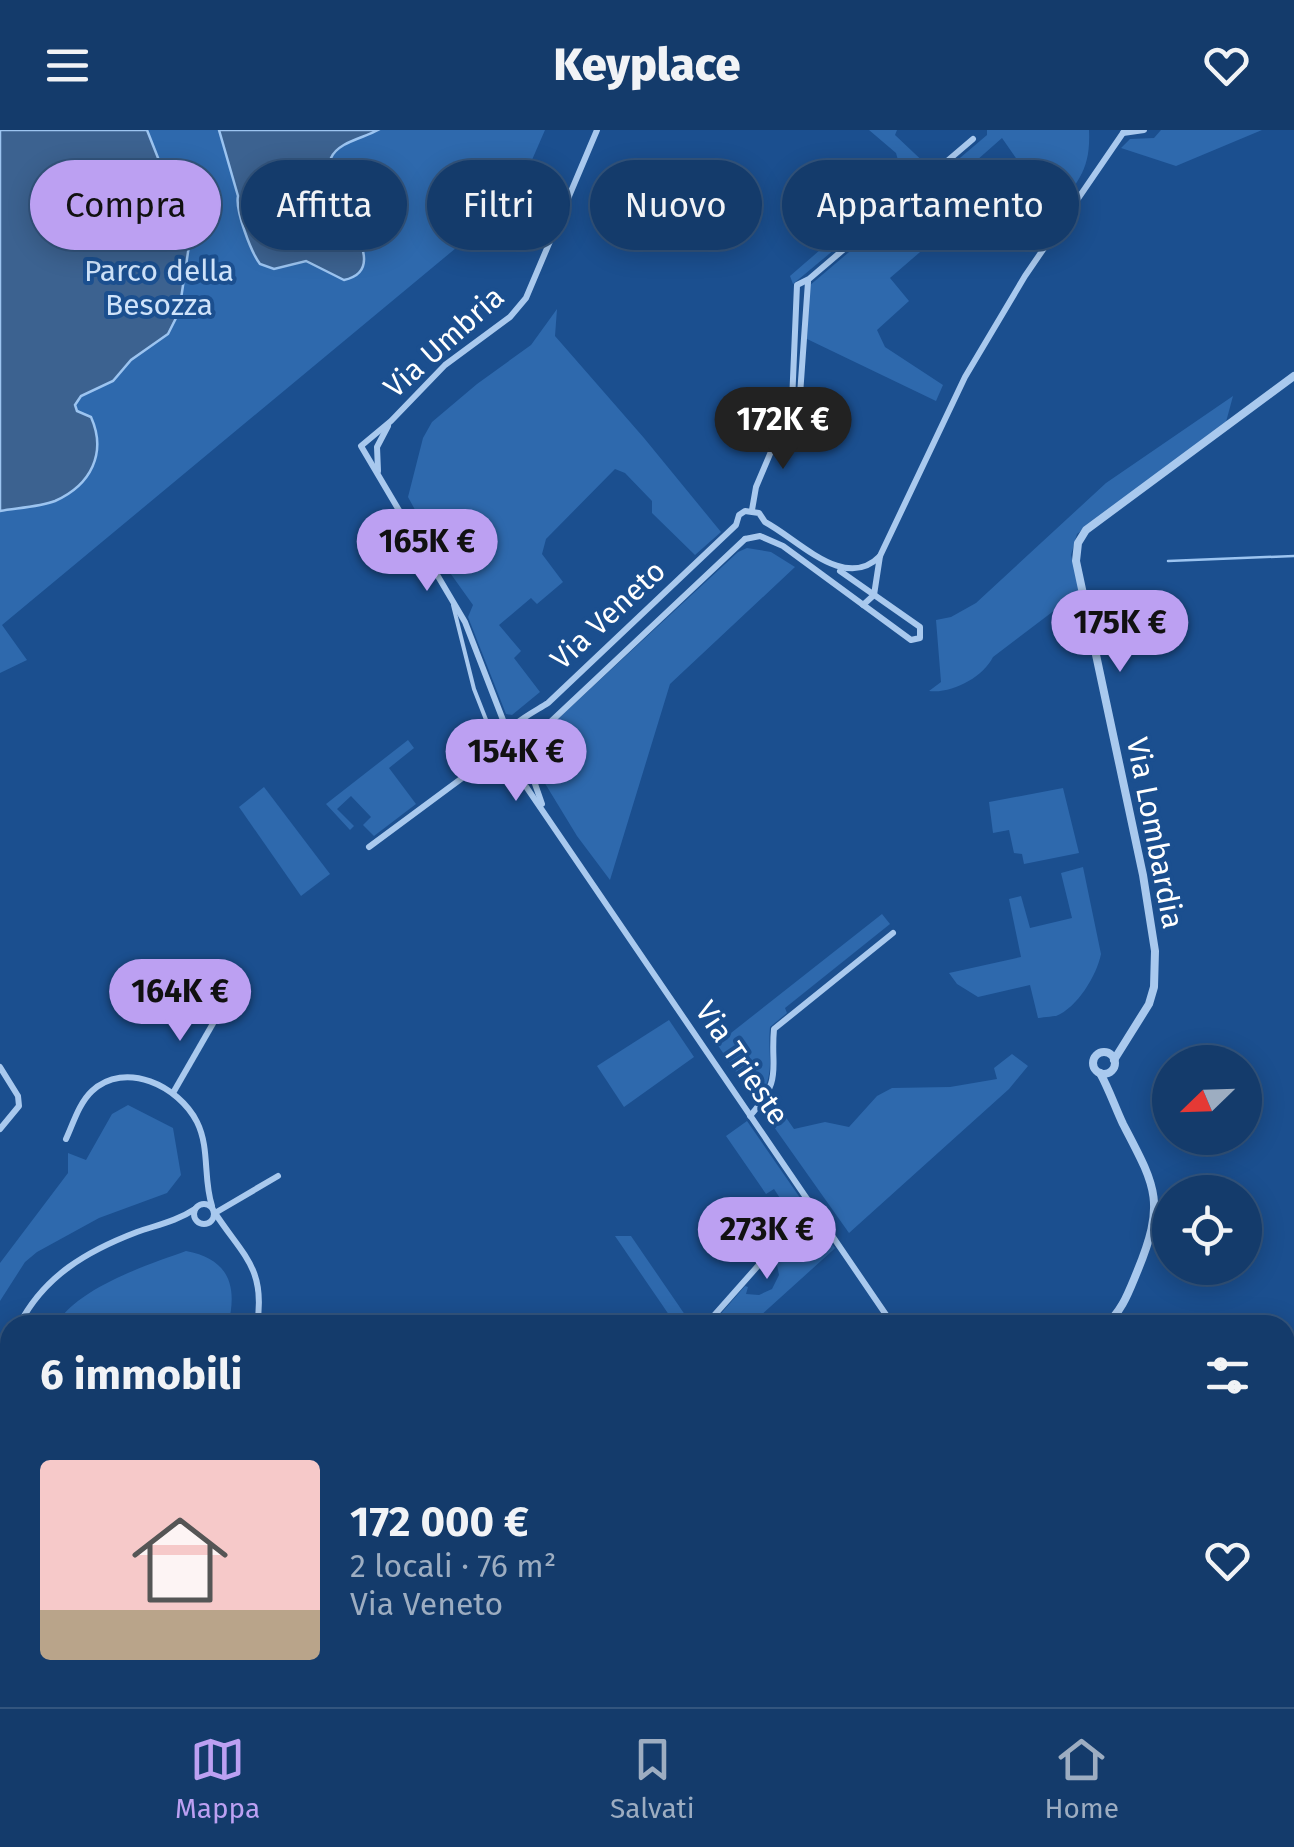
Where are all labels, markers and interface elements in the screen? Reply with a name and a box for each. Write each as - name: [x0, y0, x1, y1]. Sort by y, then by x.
- icon: menu: [40, 38, 95, 93]
- text: Keyplace: [554, 38, 740, 92]
- icon: heart: [1199, 38, 1254, 93]
- chip: Compra: [30, 160, 221, 250]
- chip: Affitta: [241, 160, 407, 250]
- chip: Filtri: [427, 160, 570, 250]
- chip: Nuovo: [590, 160, 762, 250]
- chip: Appartamento: [782, 160, 1079, 250]
- park label: Parco della Besozza: [84, 253, 234, 323]
- street label: Via Umbria: [377, 279, 511, 405]
- pin: 172K €: [702, 387, 864, 472]
- text: 172K €: [737, 400, 829, 438]
- pin: 165K €: [346, 509, 508, 594]
- text: 165K €: [379, 522, 475, 560]
- street label: Via Veneto: [543, 553, 673, 677]
- pin: 175K €: [1039, 590, 1201, 675]
- text: 175K €: [1073, 603, 1167, 641]
- pin: 154K €: [435, 719, 597, 804]
- text: 154K €: [468, 732, 564, 770]
- street label: Via Lombardia: [1119, 734, 1191, 932]
- pin: 164K €: [99, 959, 261, 1044]
- text: 164K €: [131, 972, 229, 1010]
- street label: Via Trieste: [688, 994, 796, 1132]
- north arrow: [1152, 1045, 1262, 1155]
- map controls: [1152, 1045, 1262, 1285]
- button: locate: [1152, 1175, 1262, 1285]
- pin: 273K €: [686, 1197, 848, 1282]
- text: 273K €: [720, 1210, 814, 1248]
- icon: filters: [1200, 1348, 1255, 1403]
- text: 6 immobili: [40, 1350, 242, 1400]
- text: 172 000 €: [350, 1497, 529, 1547]
- icon: home: [120, 1500, 240, 1620]
- icon: heart: [1200, 1533, 1255, 1588]
- text: 2 locali · 76 m²: [350, 1547, 556, 1585]
- text: Via Veneto: [350, 1585, 503, 1623]
- tab: Mappa: [175, 1732, 260, 1825]
- tab: Salvati: [610, 1732, 695, 1825]
- tab: Home: [1044, 1732, 1119, 1825]

